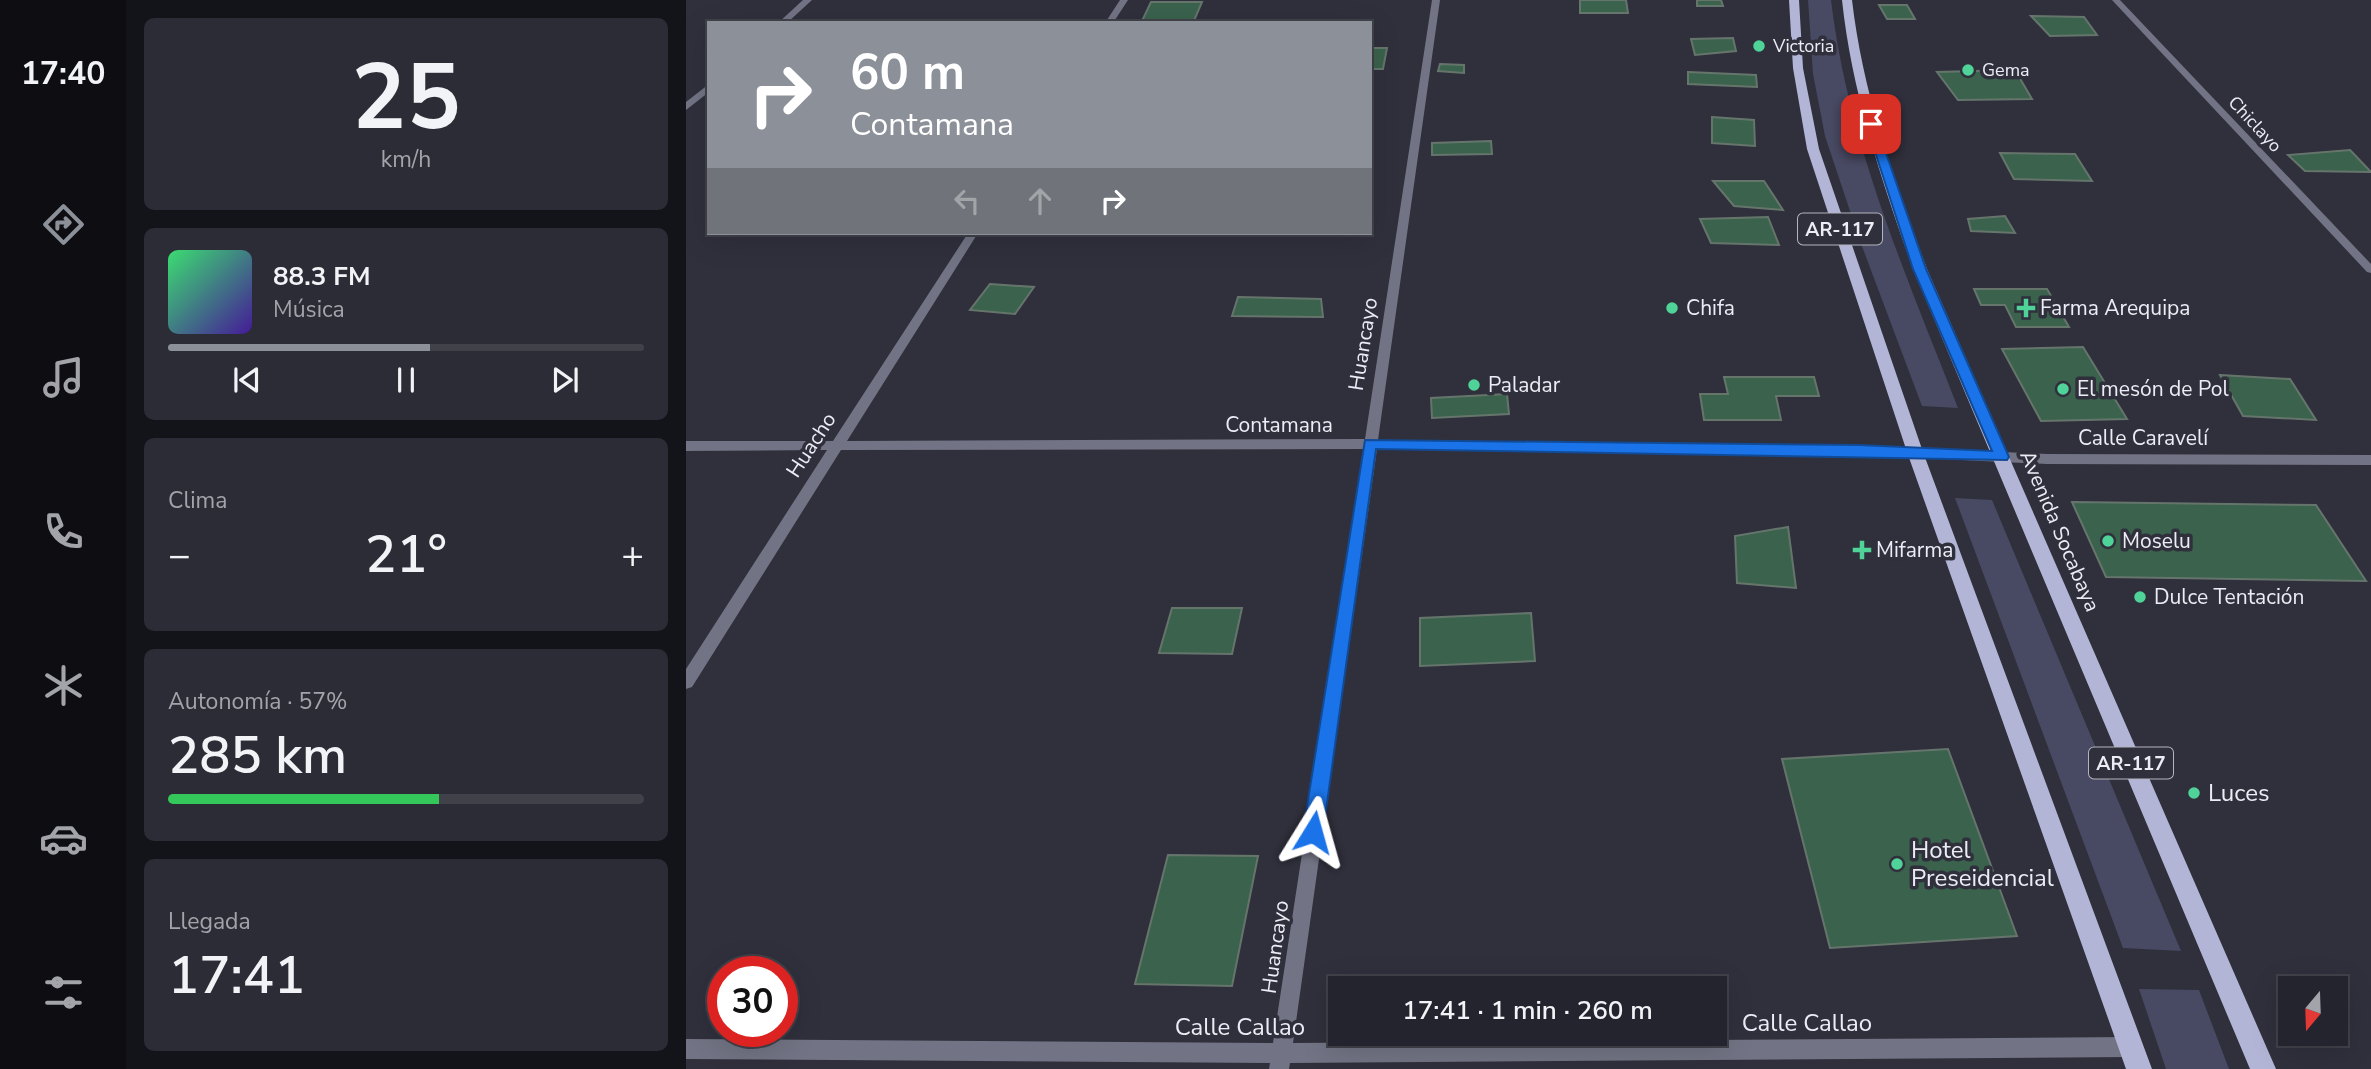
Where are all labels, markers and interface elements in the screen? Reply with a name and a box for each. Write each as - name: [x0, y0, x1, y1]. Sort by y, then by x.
- place label: Victoria: [1772, 34, 1834, 58]
- text: 25: [351, 36, 461, 160]
- marker: Victoria: [1751, 38, 1767, 54]
- text: 60 m: [850, 39, 965, 106]
- icon: right: [735, 49, 826, 140]
- text: 17:40: [21, 52, 105, 95]
- place label: Gema: [1982, 58, 2030, 82]
- marker: Gema: [1960, 62, 1976, 78]
- street label: Chiclayo: [2223, 91, 2287, 157]
- pin: [1841, 94, 1901, 154]
- text: Contamana: [850, 103, 1014, 146]
- icon: arrive: [1852, 105, 1890, 143]
- text: km/h: [381, 144, 431, 175]
- icon: left: [948, 182, 986, 220]
- icon: ahead: [1021, 182, 1059, 220]
- icon: right: [1094, 182, 1132, 220]
- icon: directions: [39, 200, 88, 249]
- road number: AR-117: [1798, 214, 1882, 244]
- text: 88.3 FM: [273, 259, 370, 294]
- text: Música: [273, 294, 345, 325]
- place label: Chifa: [1686, 294, 1735, 322]
- place label: Farma Arequipa: [2040, 294, 2190, 322]
- street label: Huancayo: [1342, 295, 1384, 393]
- marker: Chifa: [1664, 300, 1680, 316]
- marker: Farma Arequipa: [2018, 300, 2034, 316]
- icon: music: [39, 353, 88, 402]
- icon: previous: [228, 361, 266, 399]
- icon: pause: [387, 361, 425, 399]
- icon: next: [546, 361, 584, 399]
- place label: Paladar: [1488, 371, 1561, 399]
- place label: El mesón de Pol: [2077, 375, 2229, 403]
- marker: Paladar: [1466, 377, 1482, 393]
- marker: El mesón de Pol: [2055, 381, 2071, 397]
- street label: Huacho: [780, 407, 842, 483]
- street label: Contamana: [1225, 411, 1333, 439]
- street label: Calle Caravelí: [2078, 424, 2209, 452]
- street label: Avenida Socabaya: [2013, 446, 2107, 616]
- text: Clima: [168, 485, 228, 516]
- icon: phone: [39, 507, 88, 556]
- text: 21°: [365, 519, 447, 590]
- place label: Moselu: [2122, 527, 2191, 555]
- text: −: [168, 530, 191, 581]
- text: +: [621, 530, 644, 581]
- marker: Moselu: [2100, 533, 2116, 549]
- place label: Mifarma: [1876, 536, 1953, 564]
- marker: Mifarma: [1854, 542, 1870, 558]
- place label: Dulce Tentación: [2154, 583, 2304, 611]
- marker: Dulce Tentación: [2132, 589, 2148, 605]
- icon: climate: [39, 661, 88, 710]
- text: Autonomía · 57%: [168, 686, 348, 717]
- text: 285 km: [168, 720, 347, 791]
- road number: AR-117: [2089, 748, 2173, 778]
- place label: Luces: [2208, 777, 2269, 809]
- marker: Luces: [2186, 785, 2202, 801]
- position arrow: [1276, 795, 1350, 869]
- icon: car: [39, 814, 88, 863]
- place label: Hotel Preseidencial: [1911, 834, 2054, 894]
- marker: Hotel Preseidencial: [1889, 856, 1905, 872]
- street label: Huancayo: [1255, 899, 1295, 995]
- text: Llegada: [168, 906, 251, 937]
- text: 17:41: [168, 940, 305, 1011]
- speed limit sign: 30: [707, 956, 798, 1047]
- icon: filters: [39, 968, 88, 1017]
- north arrow: [2278, 976, 2348, 1046]
- map controls: [2278, 976, 2348, 1046]
- text: 17:41 · 1 min · 260 m: [1402, 993, 1653, 1028]
- street label: Calle Callao: [1742, 1007, 1872, 1039]
- street label: Calle Callao: [1175, 1011, 1305, 1043]

